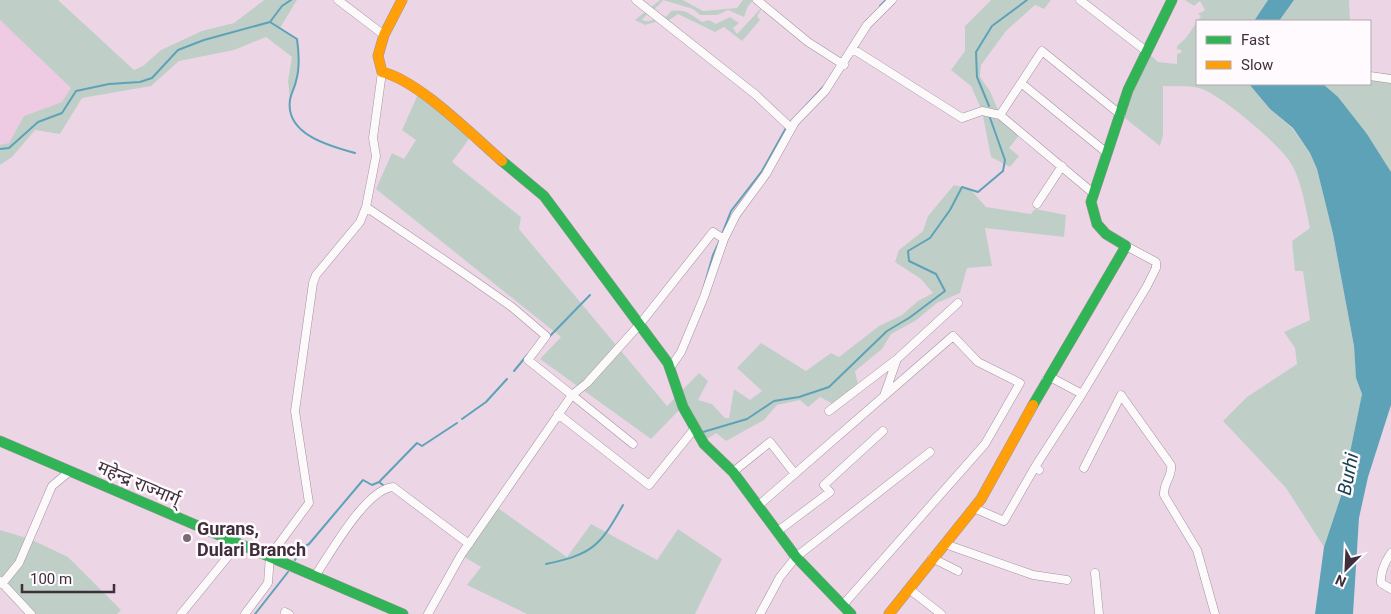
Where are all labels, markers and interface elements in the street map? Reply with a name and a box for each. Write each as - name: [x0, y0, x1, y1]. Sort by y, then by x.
- legend: [1196, 20, 1371, 85]
- text: Fast: [1241, 31, 1270, 49]
- text: Slow: [1241, 56, 1273, 74]
- water label: Burhi: [1333, 450, 1363, 497]
- street label: महेन्द्र राज्मार्ग्: [94, 456, 186, 512]
- place label: Gurans, Dulari Branch: [197, 518, 306, 560]
- marker: Gurans, Dulari Branch: [181, 532, 193, 544]
- north arrow: [1321, 544, 1371, 594]
- scale bar: [22, 562, 115, 594]
- text: 100 m: [30, 570, 72, 588]
- text: N: [1333, 572, 1348, 590]

